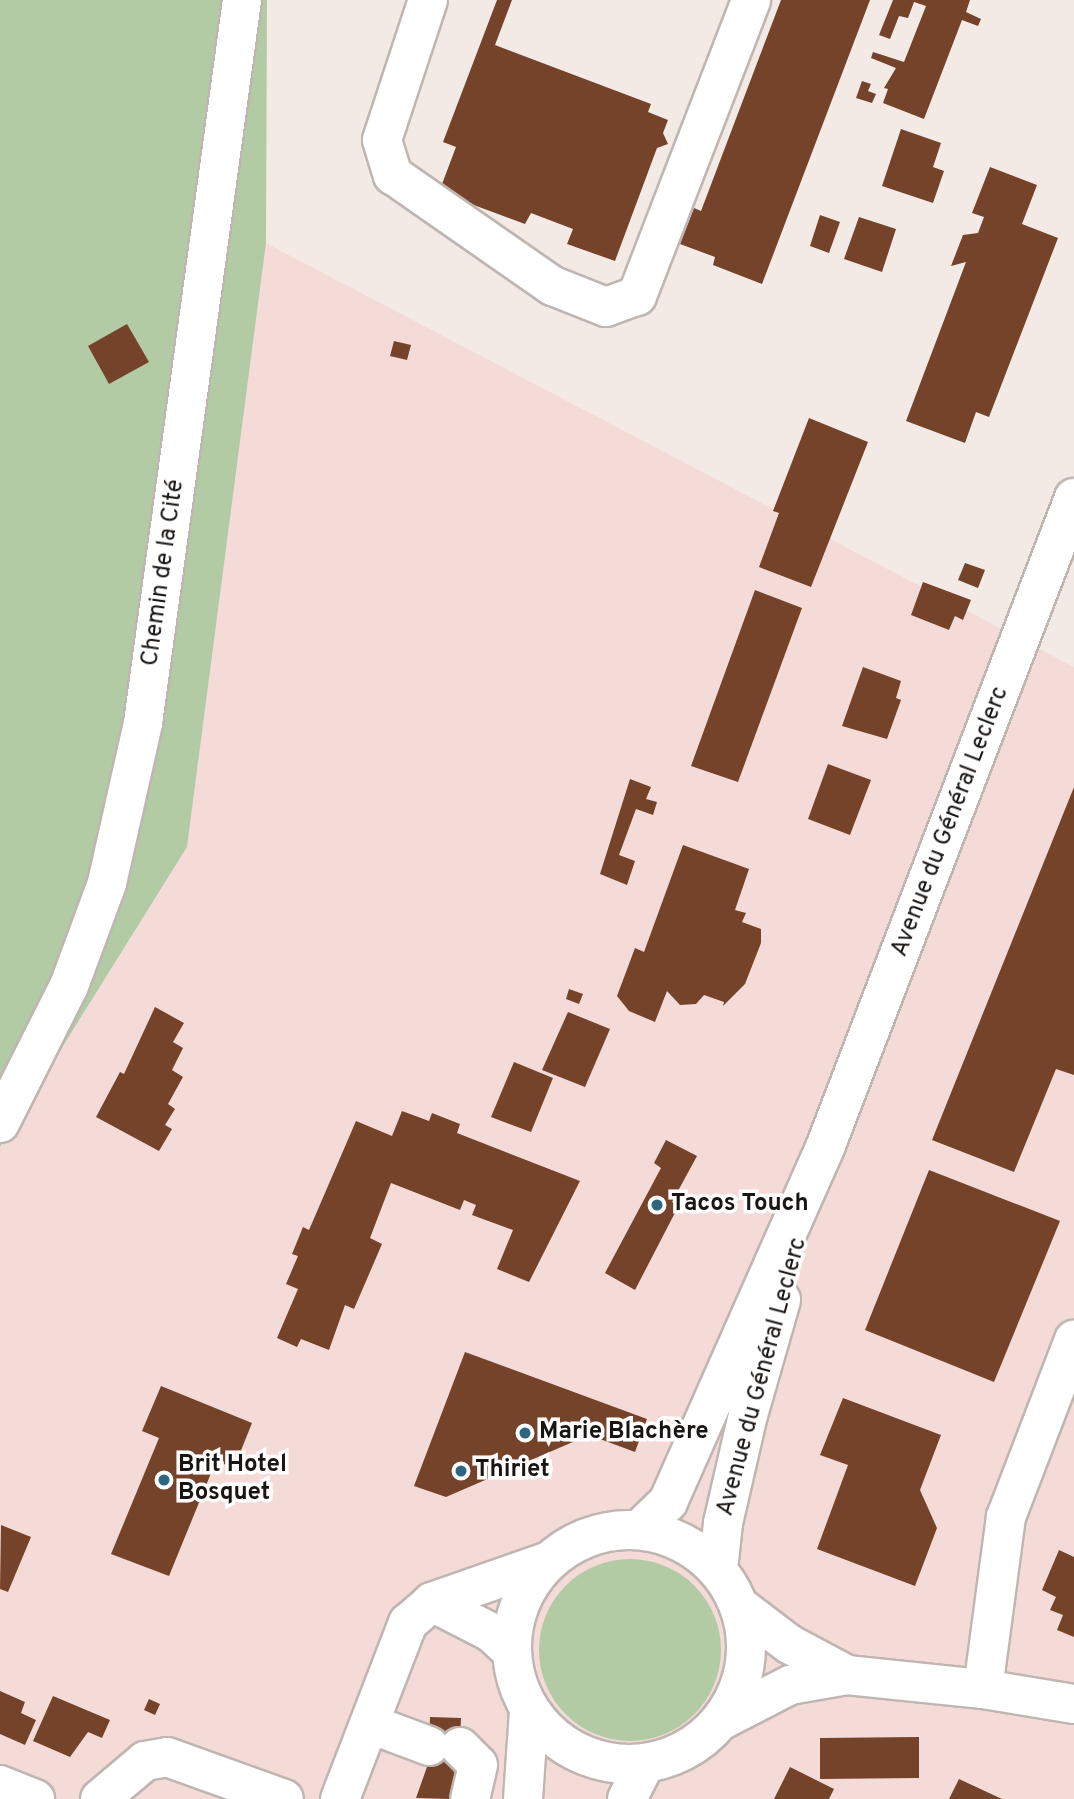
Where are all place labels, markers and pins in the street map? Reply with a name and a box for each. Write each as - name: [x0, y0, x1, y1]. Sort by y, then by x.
- place label: Tacos Touch: [671, 1191, 809, 1219]
- marker: Tacos Touch: [649, 1197, 665, 1213]
- place label: Marie Blachère: [539, 1419, 709, 1447]
- marker: Marie Blachère: [517, 1425, 533, 1441]
- place label: Brit Hotel Bosquet: [178, 1452, 287, 1508]
- place label: Thiriet: [475, 1457, 550, 1485]
- marker: Thiriet: [453, 1463, 469, 1479]
- marker: Brit Hotel Bosquet: [156, 1472, 172, 1488]

